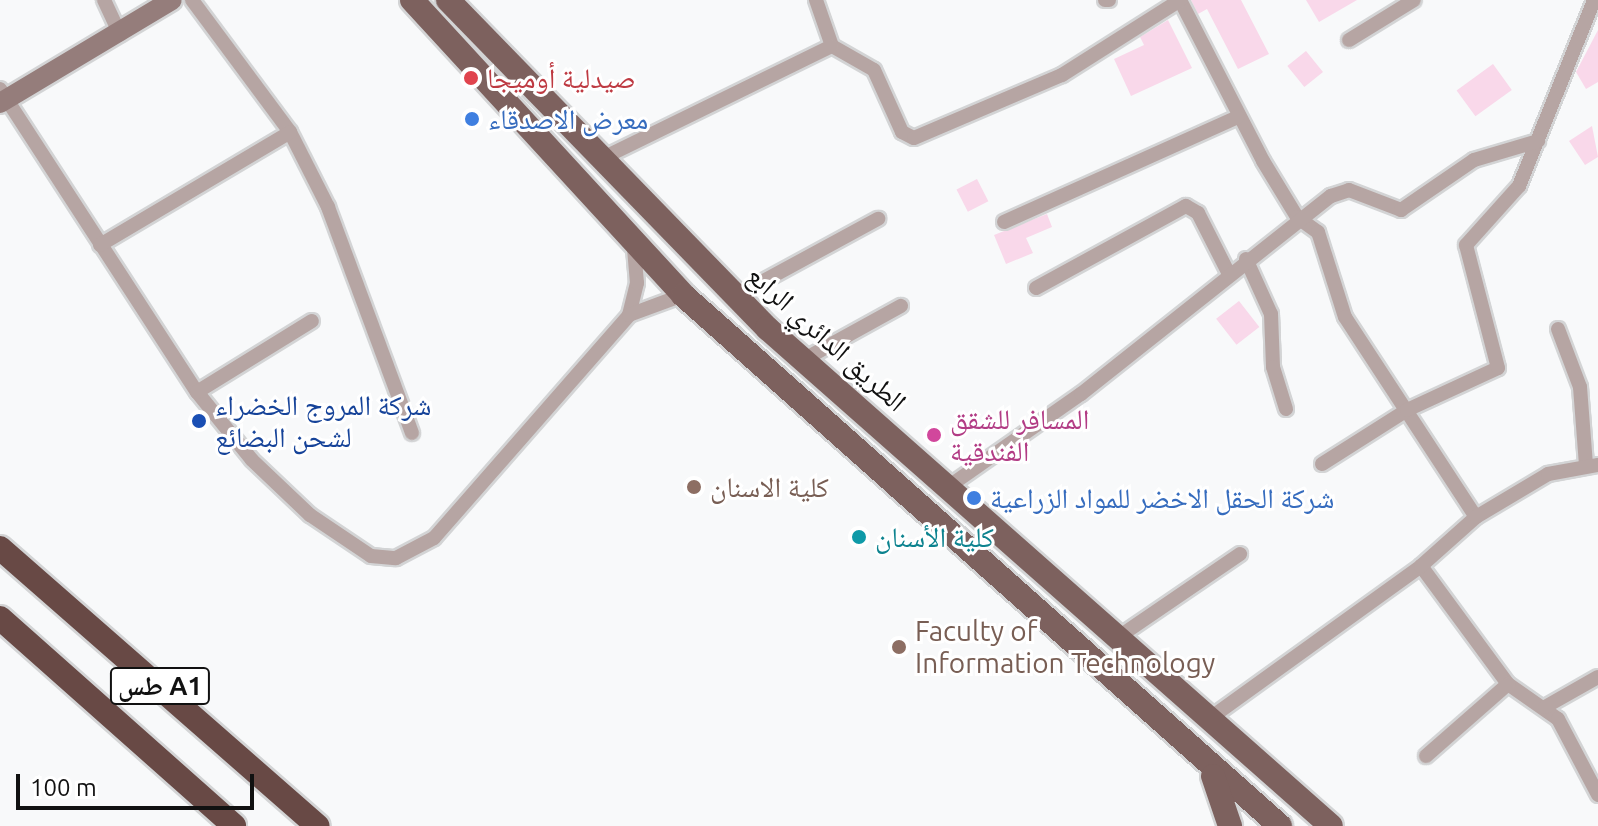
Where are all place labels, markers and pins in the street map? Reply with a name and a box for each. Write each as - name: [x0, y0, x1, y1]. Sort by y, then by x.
- place label: صيدلية أوميجا: [487, 61, 636, 95]
- marker: صيدلية أوميجا: [462, 69, 480, 87]
- place label: معرض الاصدقاء: [488, 102, 648, 136]
- marker: معرض الاصدقاء: [463, 110, 481, 128]
- place label: شركة المروج الخضراء لشحن البضائع: [215, 388, 431, 454]
- place label: المسافر للشقق الفندقية: [950, 402, 1089, 468]
- marker: شركة المروج الخضراء لشحن البضائع: [190, 412, 208, 430]
- marker: المسافر للشقق الفندقية: [925, 426, 943, 444]
- place label: كلية الاسنان: [710, 470, 829, 504]
- marker: كلية الاسنان: [685, 478, 703, 496]
- place label: شركة الحقل الاخضر للمواد الزراعية: [990, 481, 1334, 515]
- marker: شركة الحقل الاخضر للمواد الزراعية: [965, 489, 983, 507]
- place label: كلية الأسنان: [875, 520, 994, 554]
- marker: كلية الأسنان: [850, 528, 868, 546]
- place label: Faculty of Information Technology: [915, 614, 1215, 680]
- marker: Faculty of Information Technology: [890, 638, 908, 656]

